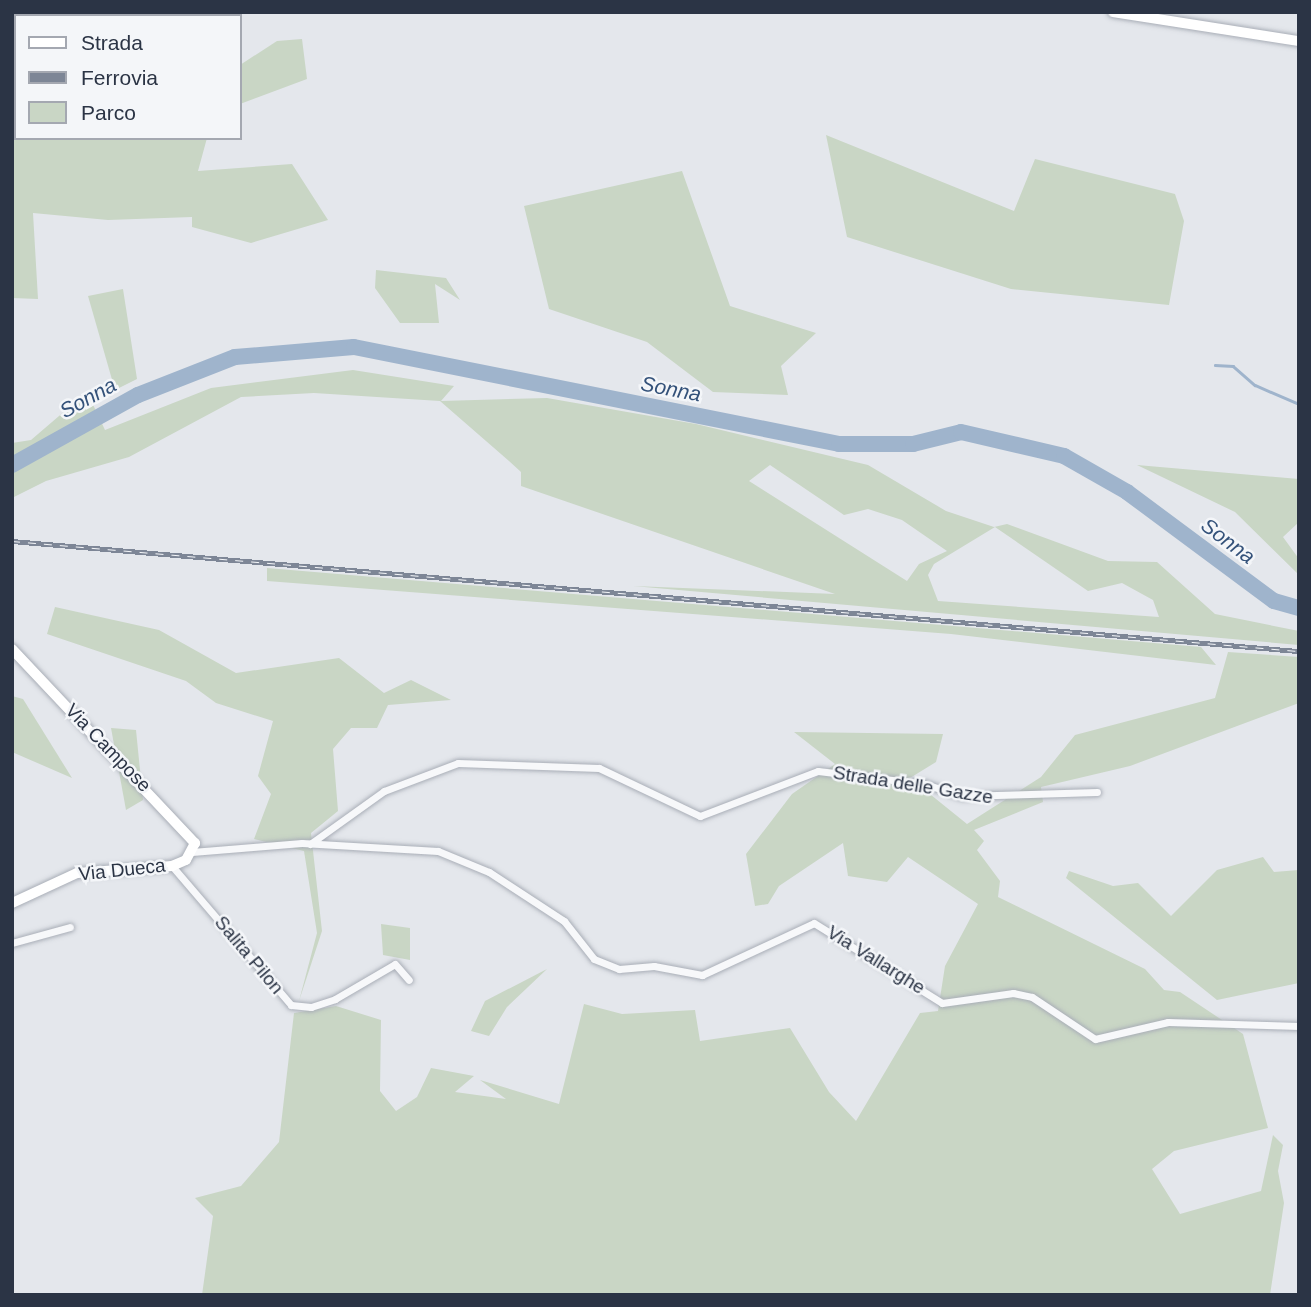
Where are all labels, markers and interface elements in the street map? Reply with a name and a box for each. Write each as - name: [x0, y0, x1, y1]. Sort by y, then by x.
- legend: [14, 14, 242, 140]
- text: Strada: [81, 31, 143, 54]
- text: Ferrovia: [81, 66, 158, 89]
- text: Parco: [81, 101, 136, 124]
- water label: Sonna: [639, 371, 703, 407]
- water label: Sonna: [55, 372, 121, 424]
- water label: Sonna: [1196, 513, 1260, 569]
- street label: Via Campose: [60, 699, 156, 797]
- street label: Strada delle Gazze: [831, 761, 995, 809]
- street label: Via Dueca: [77, 854, 167, 886]
- street label: Salita Pilon: [210, 911, 288, 999]
- street label: Via Vallarghe: [823, 921, 929, 999]

